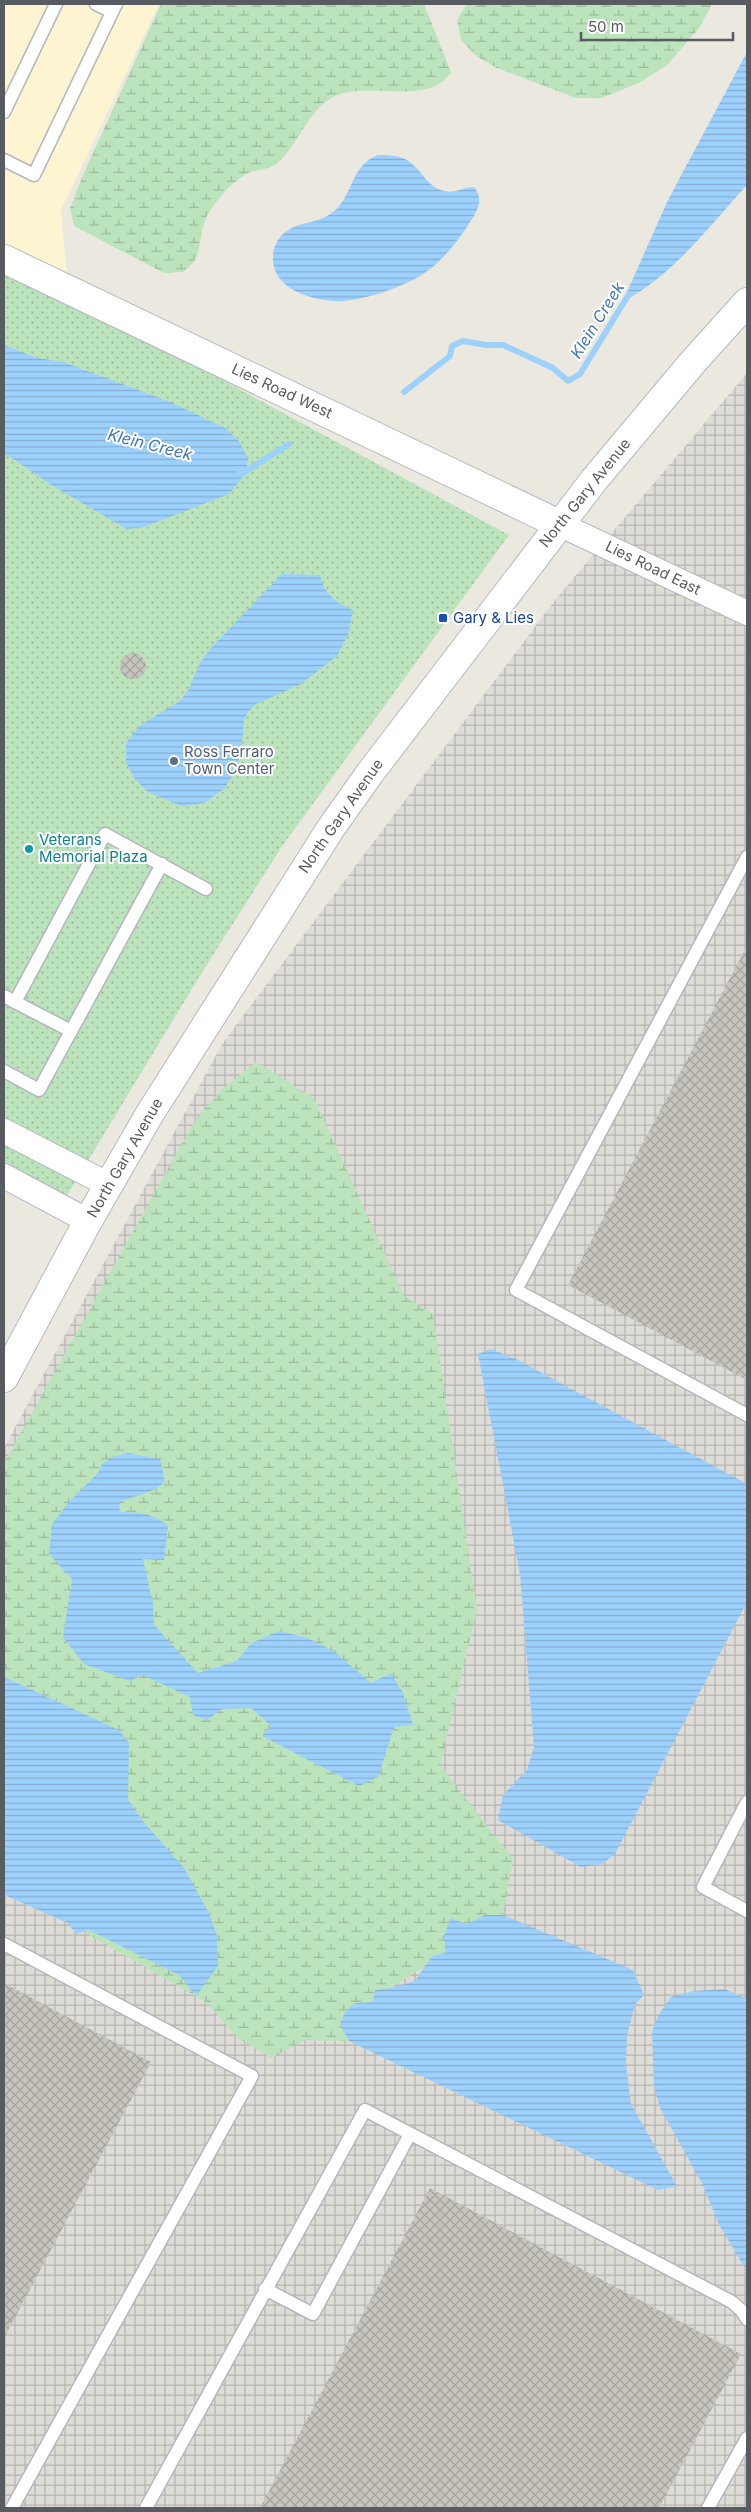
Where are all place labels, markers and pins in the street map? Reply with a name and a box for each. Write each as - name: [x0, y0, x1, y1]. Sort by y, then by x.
- place label: Gary & Lies: [453, 608, 534, 627]
- marker: Gary & Lies: [437, 612, 449, 624]
- place label: Ross Ferraro Town Center: [184, 742, 275, 778]
- marker: Ross Ferraro Town Center: [168, 755, 180, 767]
- place label: Veterans Memorial Plaza: [39, 830, 148, 866]
- marker: Veterans Memorial Plaza: [23, 843, 35, 855]

